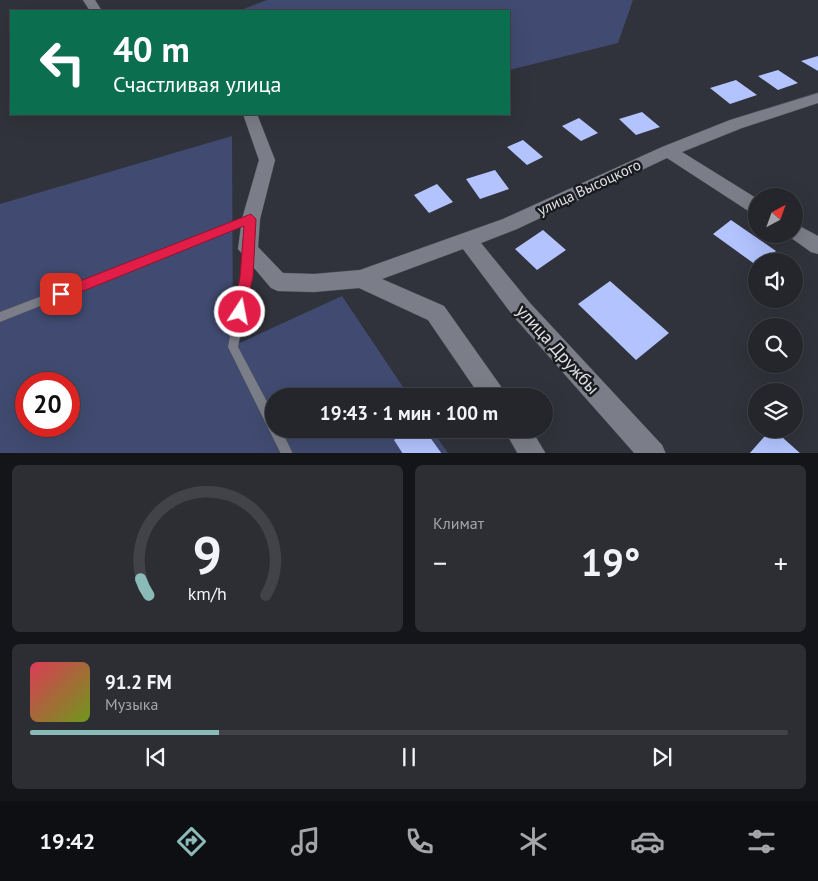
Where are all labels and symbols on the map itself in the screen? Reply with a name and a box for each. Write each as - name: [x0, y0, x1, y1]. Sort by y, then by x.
- street label: улица Высоцкого: [534, 155, 644, 219]
- north arrow: [748, 188, 802, 242]
- pin: [40, 273, 82, 315]
- position arrow: [213, 285, 265, 337]
- street label: улица Дружбы: [511, 299, 605, 399]
- speed limit sign: 20: [15, 372, 80, 437]

